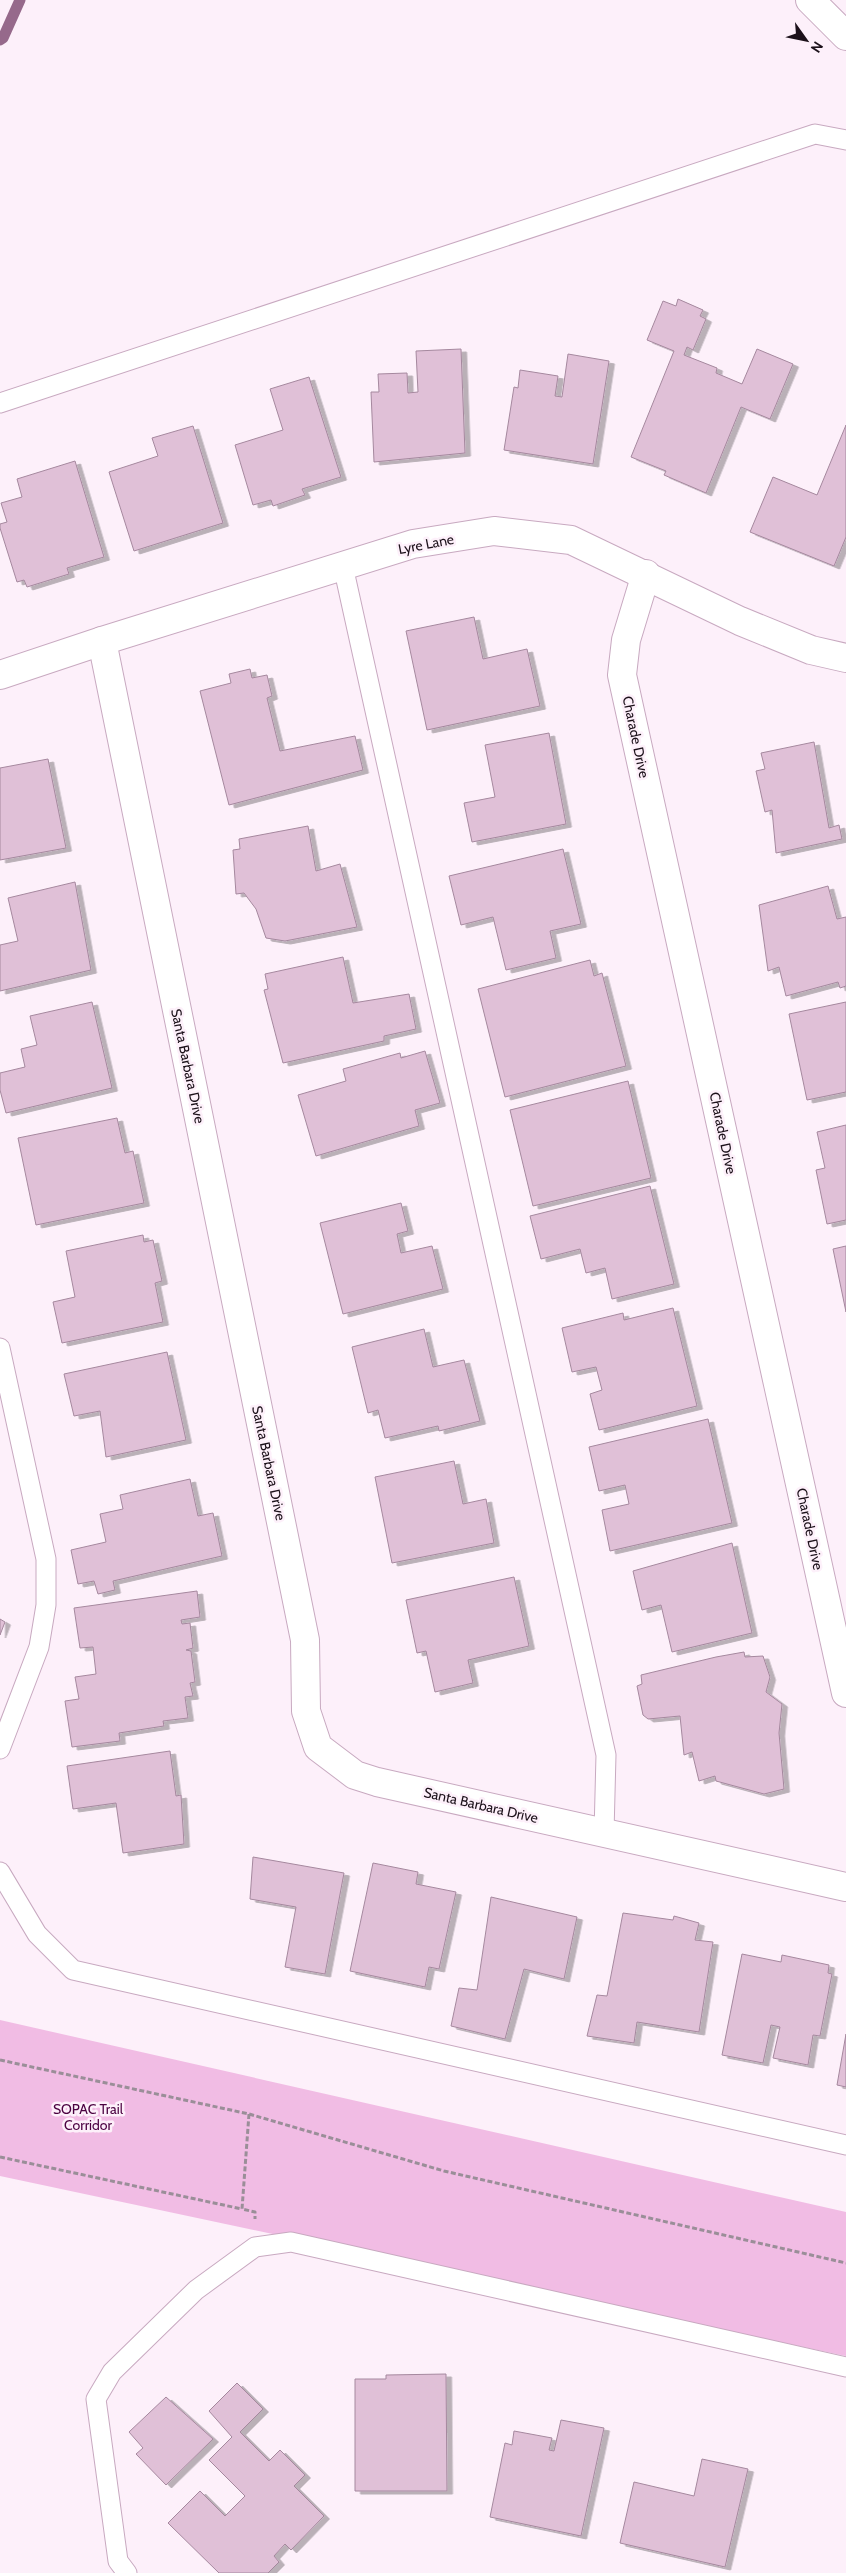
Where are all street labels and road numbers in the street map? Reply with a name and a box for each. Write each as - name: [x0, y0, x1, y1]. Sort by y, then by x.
- street label: Lyre Lane: [397, 530, 455, 558]
- street label: Charade Drive: [619, 694, 653, 780]
- street label: Santa Barbara Drive: [167, 1007, 209, 1125]
- street label: Charade Drive: [706, 1090, 740, 1176]
- street label: Santa Barbara Drive: [248, 1404, 290, 1522]
- street label: Charade Drive: [793, 1486, 827, 1572]
- street label: Santa Barbara Drive: [422, 1783, 540, 1827]

